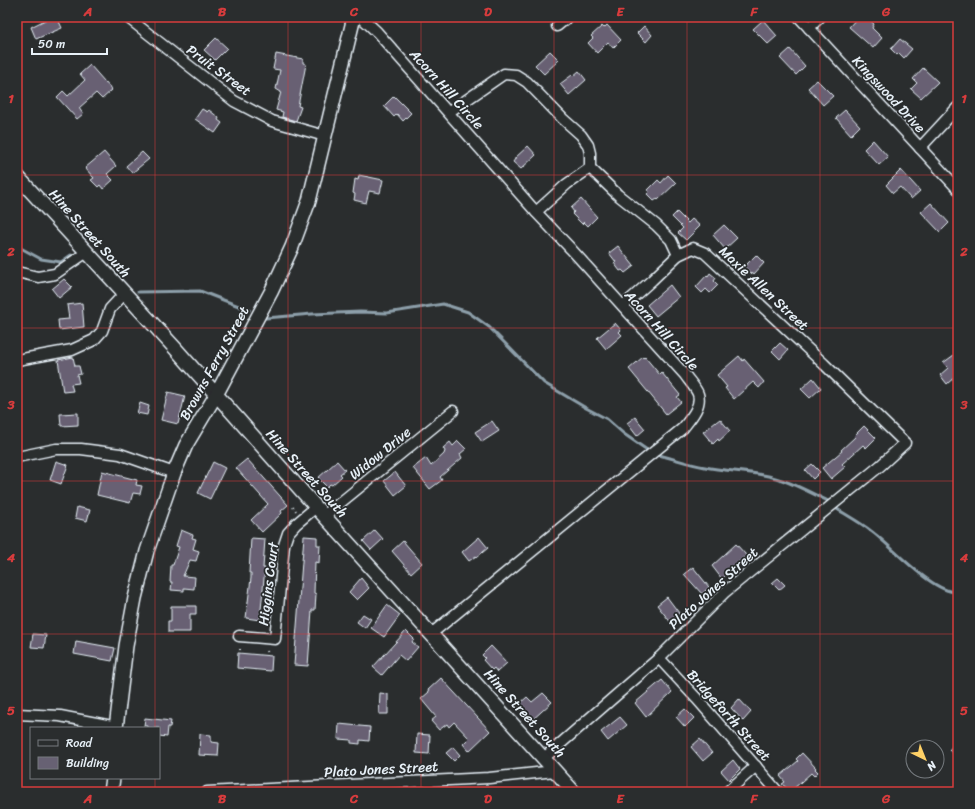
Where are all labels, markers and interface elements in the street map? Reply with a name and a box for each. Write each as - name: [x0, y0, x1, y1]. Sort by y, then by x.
- text: A: [83, 0, 92, 23]
- text: B: [218, 0, 227, 23]
- text: C: [349, 0, 359, 23]
- text: D: [484, 0, 492, 23]
- text: E: [616, 0, 625, 23]
- text: F: [749, 0, 758, 23]
- text: G: [881, 0, 891, 23]
- scale bar: [32, 30, 107, 56]
- text: 50 m: [38, 33, 65, 55]
- street label: Pruit Street: [181, 38, 257, 103]
- street label: Acorn Hill Circle: [402, 42, 490, 136]
- street label: Kingswood Drive: [846, 50, 932, 139]
- text: 1: [8, 87, 14, 110]
- text: 1: [961, 87, 967, 110]
- street label: Hine Street South: [42, 183, 137, 284]
- text: 2: [6, 240, 15, 263]
- street label: Maxie Allen Street: [713, 240, 815, 337]
- text: 2: [959, 240, 968, 263]
- street label: Acorn Hill Circle: [617, 283, 705, 377]
- street label: Browns Ferry Street: [173, 301, 256, 425]
- text: 3: [6, 393, 15, 416]
- text: 3: [959, 393, 968, 416]
- street label: Widow Drive: [344, 420, 417, 486]
- street label: Hine Street South: [259, 423, 354, 524]
- street label: Higgins Court: [251, 539, 286, 627]
- street label: Plato Jones Street: [663, 541, 764, 636]
- text: 4: [6, 546, 16, 569]
- text: 4: [959, 546, 969, 569]
- street label: Hine Street South: [477, 663, 572, 764]
- street label: Bridgeforth Street: [680, 664, 777, 767]
- text: 5: [7, 699, 15, 722]
- text: 5: [960, 699, 968, 722]
- legend: [30, 727, 160, 779]
- text: Road: [66, 732, 93, 754]
- north arrow: [905, 739, 945, 779]
- text: Building: [66, 752, 109, 774]
- street label: Plato Jones Street: [323, 754, 439, 785]
- text: N: [922, 756, 941, 776]
- text: A: [83, 787, 92, 809]
- text: B: [218, 787, 227, 809]
- text: C: [349, 787, 359, 809]
- text: D: [484, 787, 492, 809]
- text: E: [616, 787, 625, 809]
- text: F: [749, 787, 758, 809]
- text: G: [881, 787, 891, 809]

